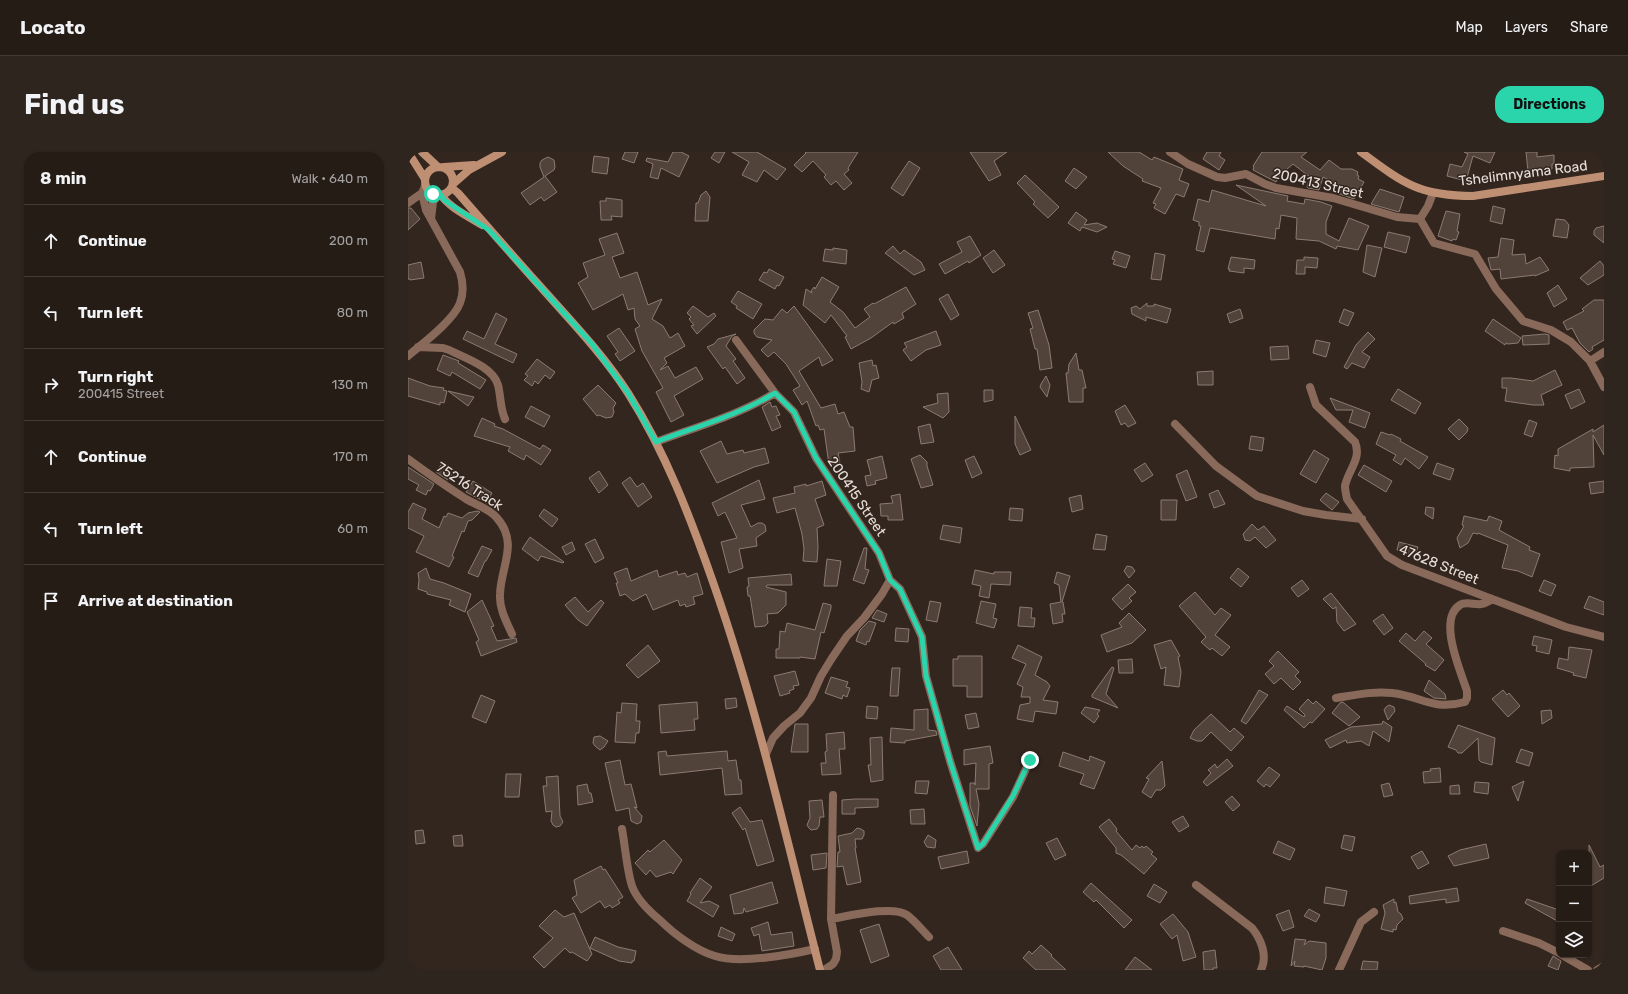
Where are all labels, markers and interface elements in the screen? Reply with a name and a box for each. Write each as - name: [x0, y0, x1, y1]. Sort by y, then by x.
- text: Locato: [20, 16, 86, 39]
- text: Map: [1456, 19, 1483, 36]
- text: Layers: [1505, 19, 1548, 36]
- text: Share: [1570, 19, 1608, 36]
- button: Directions: [1495, 86, 1604, 123]
- text: Find us: [24, 88, 124, 121]
- street label: Tshelimnyama Road: [1458, 157, 1589, 190]
- street label: 200413 Street: [1271, 165, 1365, 202]
- text: 8 min: [40, 168, 87, 188]
- text: Walk · 640 m: [291, 171, 368, 186]
- route start: [424, 185, 442, 203]
- icon: ahead: [40, 230, 62, 252]
- text: Continue: [78, 232, 147, 250]
- text: 200 m: [329, 233, 368, 248]
- icon: left: [40, 302, 62, 324]
- text: Turn left: [78, 304, 143, 322]
- text: 80 m: [337, 305, 368, 320]
- text: Turn right: [78, 368, 153, 386]
- icon: right: [40, 374, 62, 396]
- text: 130 m: [332, 377, 368, 392]
- text: 200415 Street: [78, 386, 164, 401]
- icon: ahead: [40, 446, 62, 468]
- text: Continue: [78, 448, 147, 466]
- text: 170 m: [333, 449, 368, 464]
- street label: 200415 Street: [824, 453, 890, 540]
- street label: 75216 Track: [433, 459, 507, 515]
- icon: left: [40, 518, 62, 540]
- text: Turn left: [78, 520, 143, 538]
- text: 60 m: [337, 521, 368, 536]
- street label: 47628 Street: [1396, 541, 1482, 588]
- icon: arrive: [40, 590, 62, 612]
- text: Arrive at destination: [78, 592, 233, 610]
- route end: [1021, 751, 1039, 769]
- map controls: [1556, 850, 1592, 958]
- button: +: [1556, 850, 1592, 886]
- button: −: [1556, 886, 1592, 922]
- button: layers: [1556, 922, 1592, 958]

